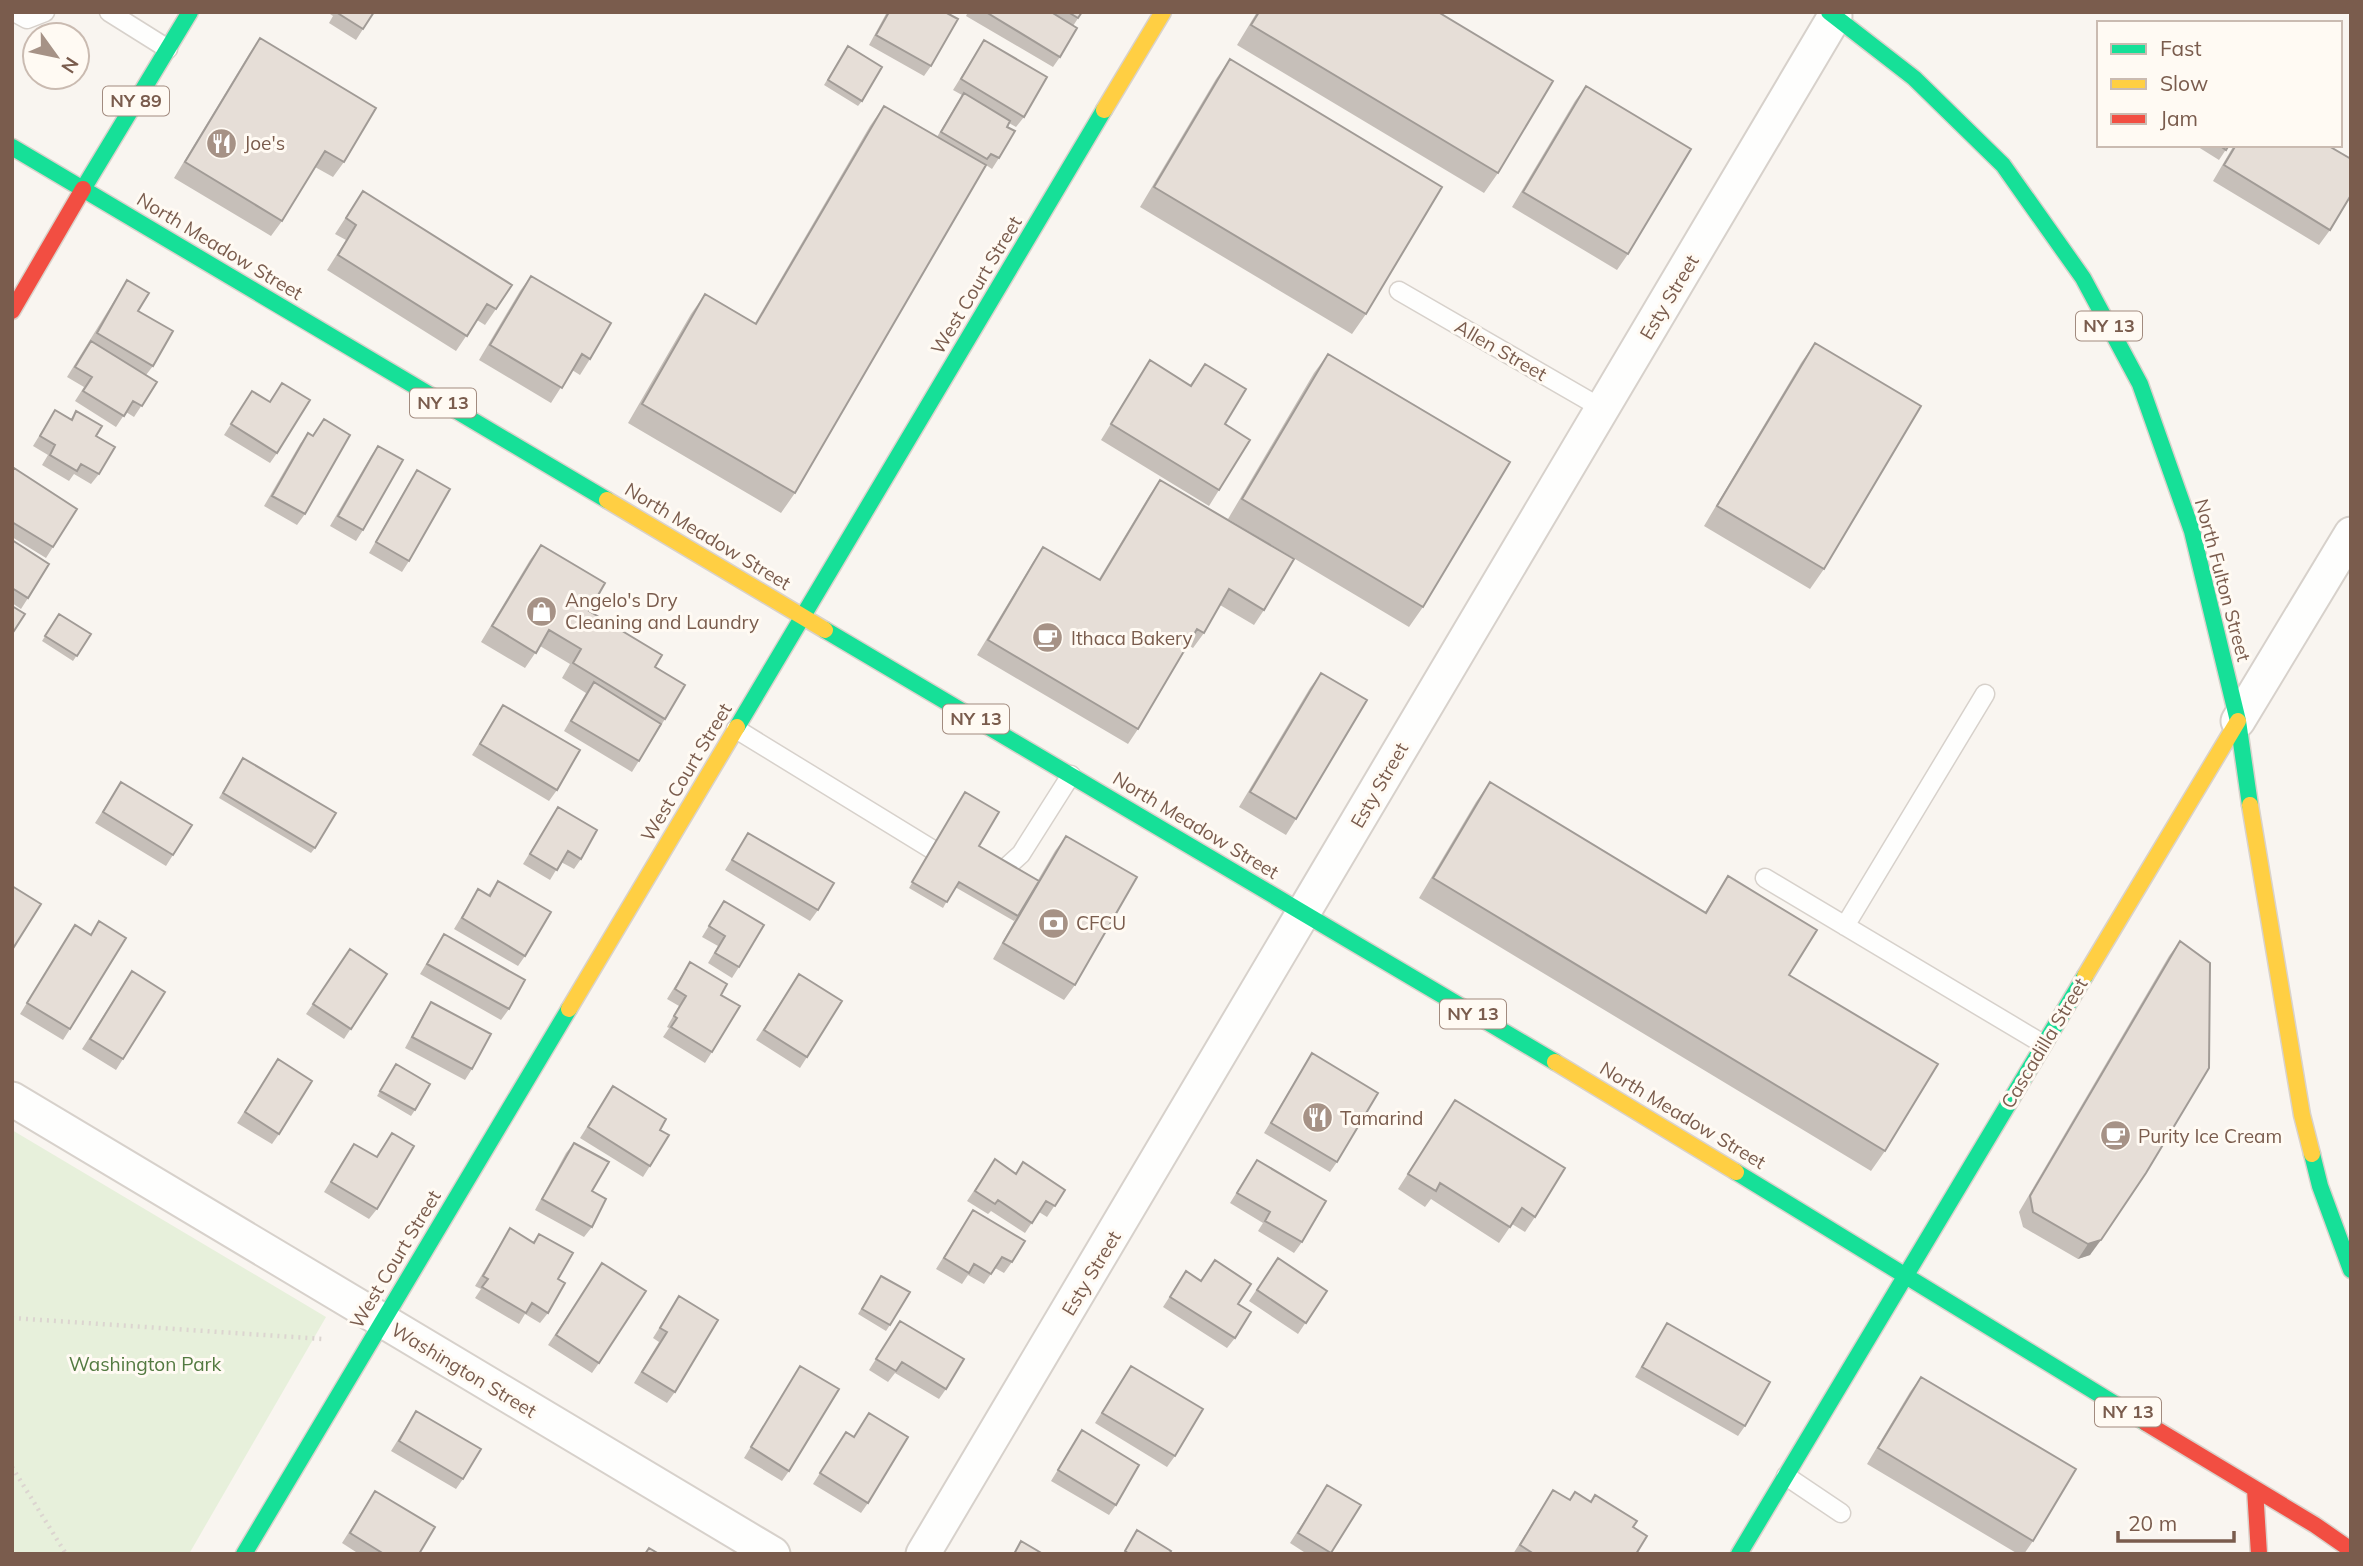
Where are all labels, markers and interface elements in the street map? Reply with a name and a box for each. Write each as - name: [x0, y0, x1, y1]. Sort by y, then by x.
- north arrow: [21, 21, 91, 91]
- legend: [2097, 21, 2342, 147]
- text: Fast: [2160, 35, 2202, 61]
- text: N: [56, 53, 84, 78]
- text: Slow: [2160, 70, 2208, 96]
- road number: NY 89: [103, 86, 169, 116]
- text: Jam: [2160, 105, 2198, 131]
- restaurant icon: Joe's: [204, 126, 238, 160]
- place label: Joe's: [244, 131, 285, 155]
- street label: North Meadow Street: [133, 187, 308, 305]
- street label: West Court Street: [925, 211, 1027, 358]
- street label: Esty Street: [1634, 250, 1704, 344]
- road number: NY 13: [2076, 312, 2142, 340]
- street label: Allen Street: [1451, 314, 1551, 386]
- road number: NY 13: [410, 388, 476, 418]
- street label: North Meadow Street: [621, 477, 796, 595]
- street label: North Fulton Street: [2190, 496, 2256, 664]
- place label: Angelo's Dry Cleaning and Laundry: [565, 588, 759, 634]
- shop icon: Angelo's Dry Cleaning and Laundry: [525, 594, 559, 628]
- cafe icon: Ithaca Bakery: [1031, 621, 1065, 655]
- place label: Ithaca Bakery: [1071, 626, 1193, 650]
- street label: West Court Street: [635, 698, 737, 845]
- road number: NY 13: [943, 704, 1009, 734]
- street label: Esty Street: [1345, 738, 1413, 832]
- street label: North Meadow Street: [1109, 766, 1284, 884]
- bank icon: CFCU: [1036, 906, 1070, 940]
- place label: CFCU: [1076, 911, 1126, 935]
- street label: Cascadilla Street: [1996, 973, 2093, 1113]
- road number: NY 13: [1440, 1000, 1506, 1028]
- street label: North Meadow Street: [1596, 1056, 1771, 1174]
- restaurant icon: Tamarind: [1300, 1101, 1334, 1135]
- place label: Tamarind: [1340, 1106, 1423, 1130]
- cafe icon: Purity Ice Cream: [2098, 1119, 2132, 1153]
- place label: Purity Ice Cream: [2138, 1124, 2282, 1148]
- street label: West Court Street: [344, 1185, 446, 1332]
- street label: Esty Street: [1056, 1226, 1126, 1320]
- street label: Washington Street: [387, 1317, 541, 1423]
- park label: Washington Park: [69, 1352, 222, 1376]
- road number: NY 13: [2095, 1398, 2161, 1427]
- scale bar: [2118, 1500, 2234, 1544]
- text: 20 m: [2128, 1510, 2177, 1536]

